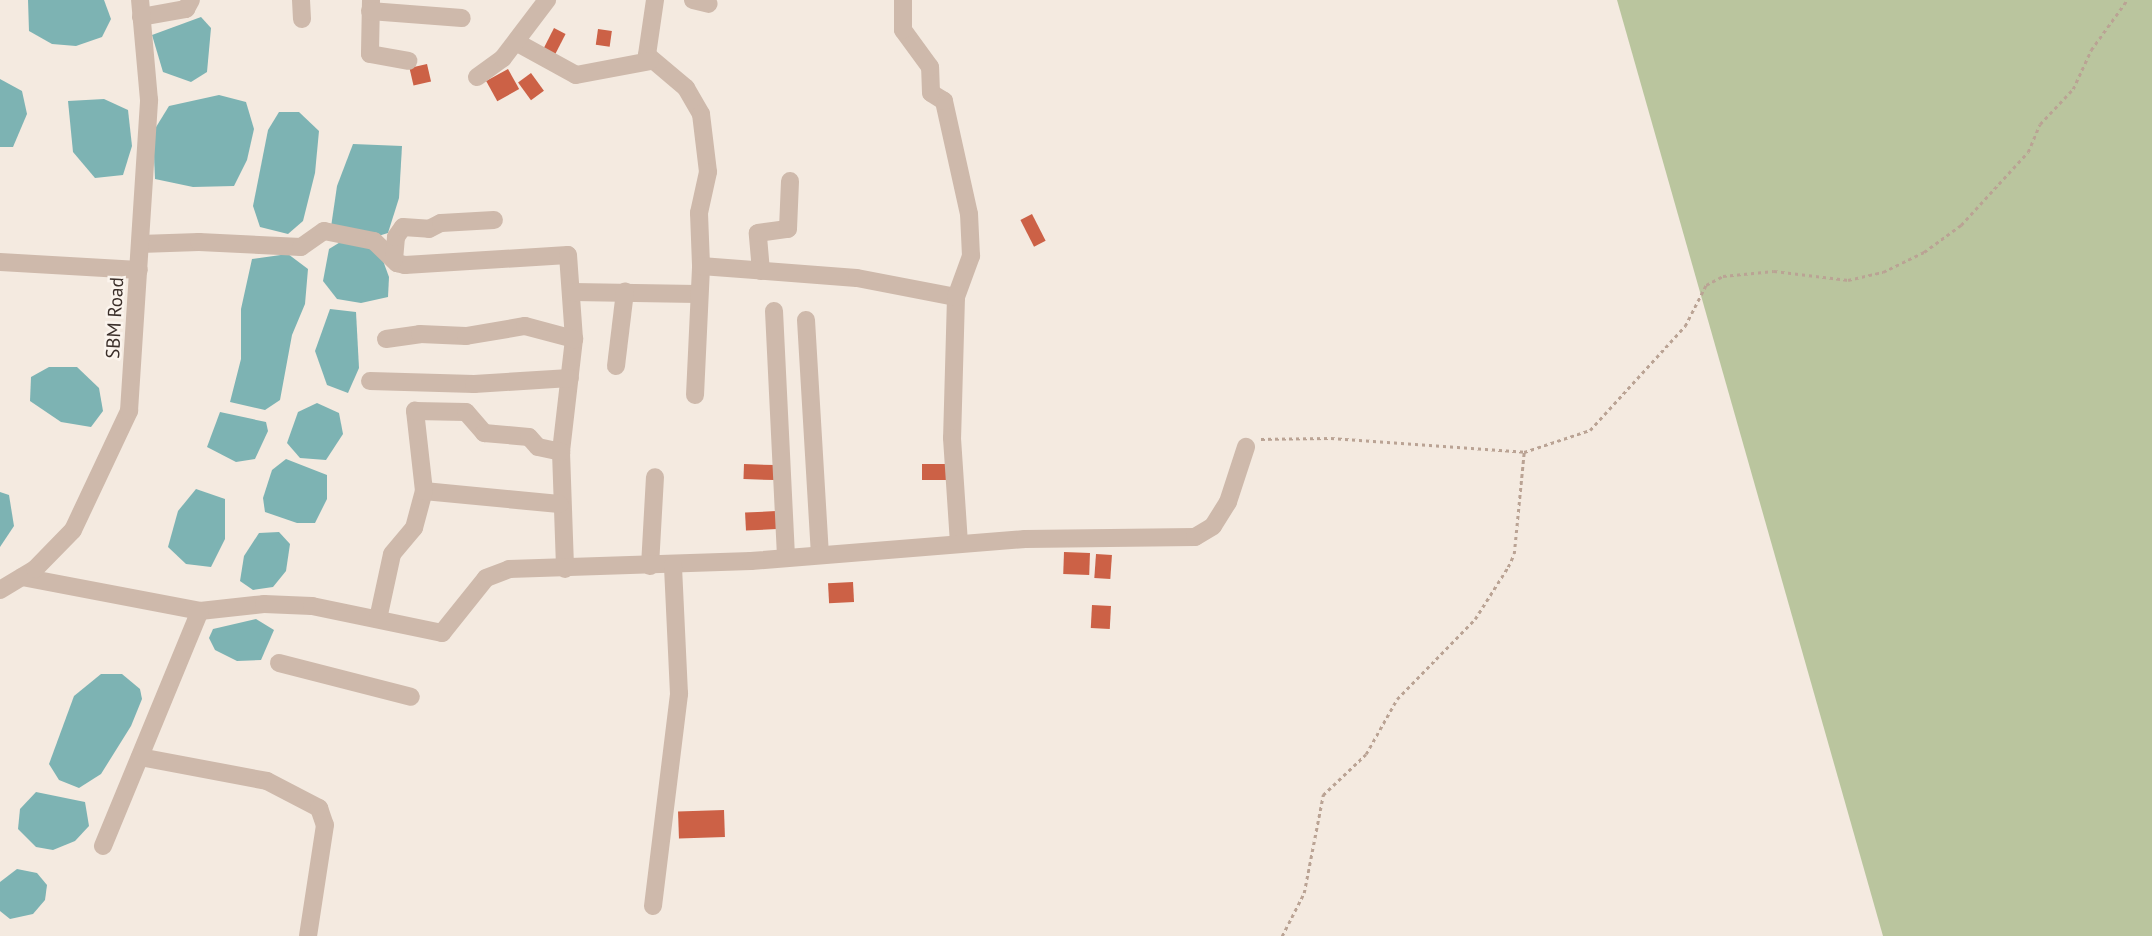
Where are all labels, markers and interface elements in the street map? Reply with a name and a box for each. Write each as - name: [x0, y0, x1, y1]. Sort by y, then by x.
- street label: SBM Road: [101, 277, 129, 359]

